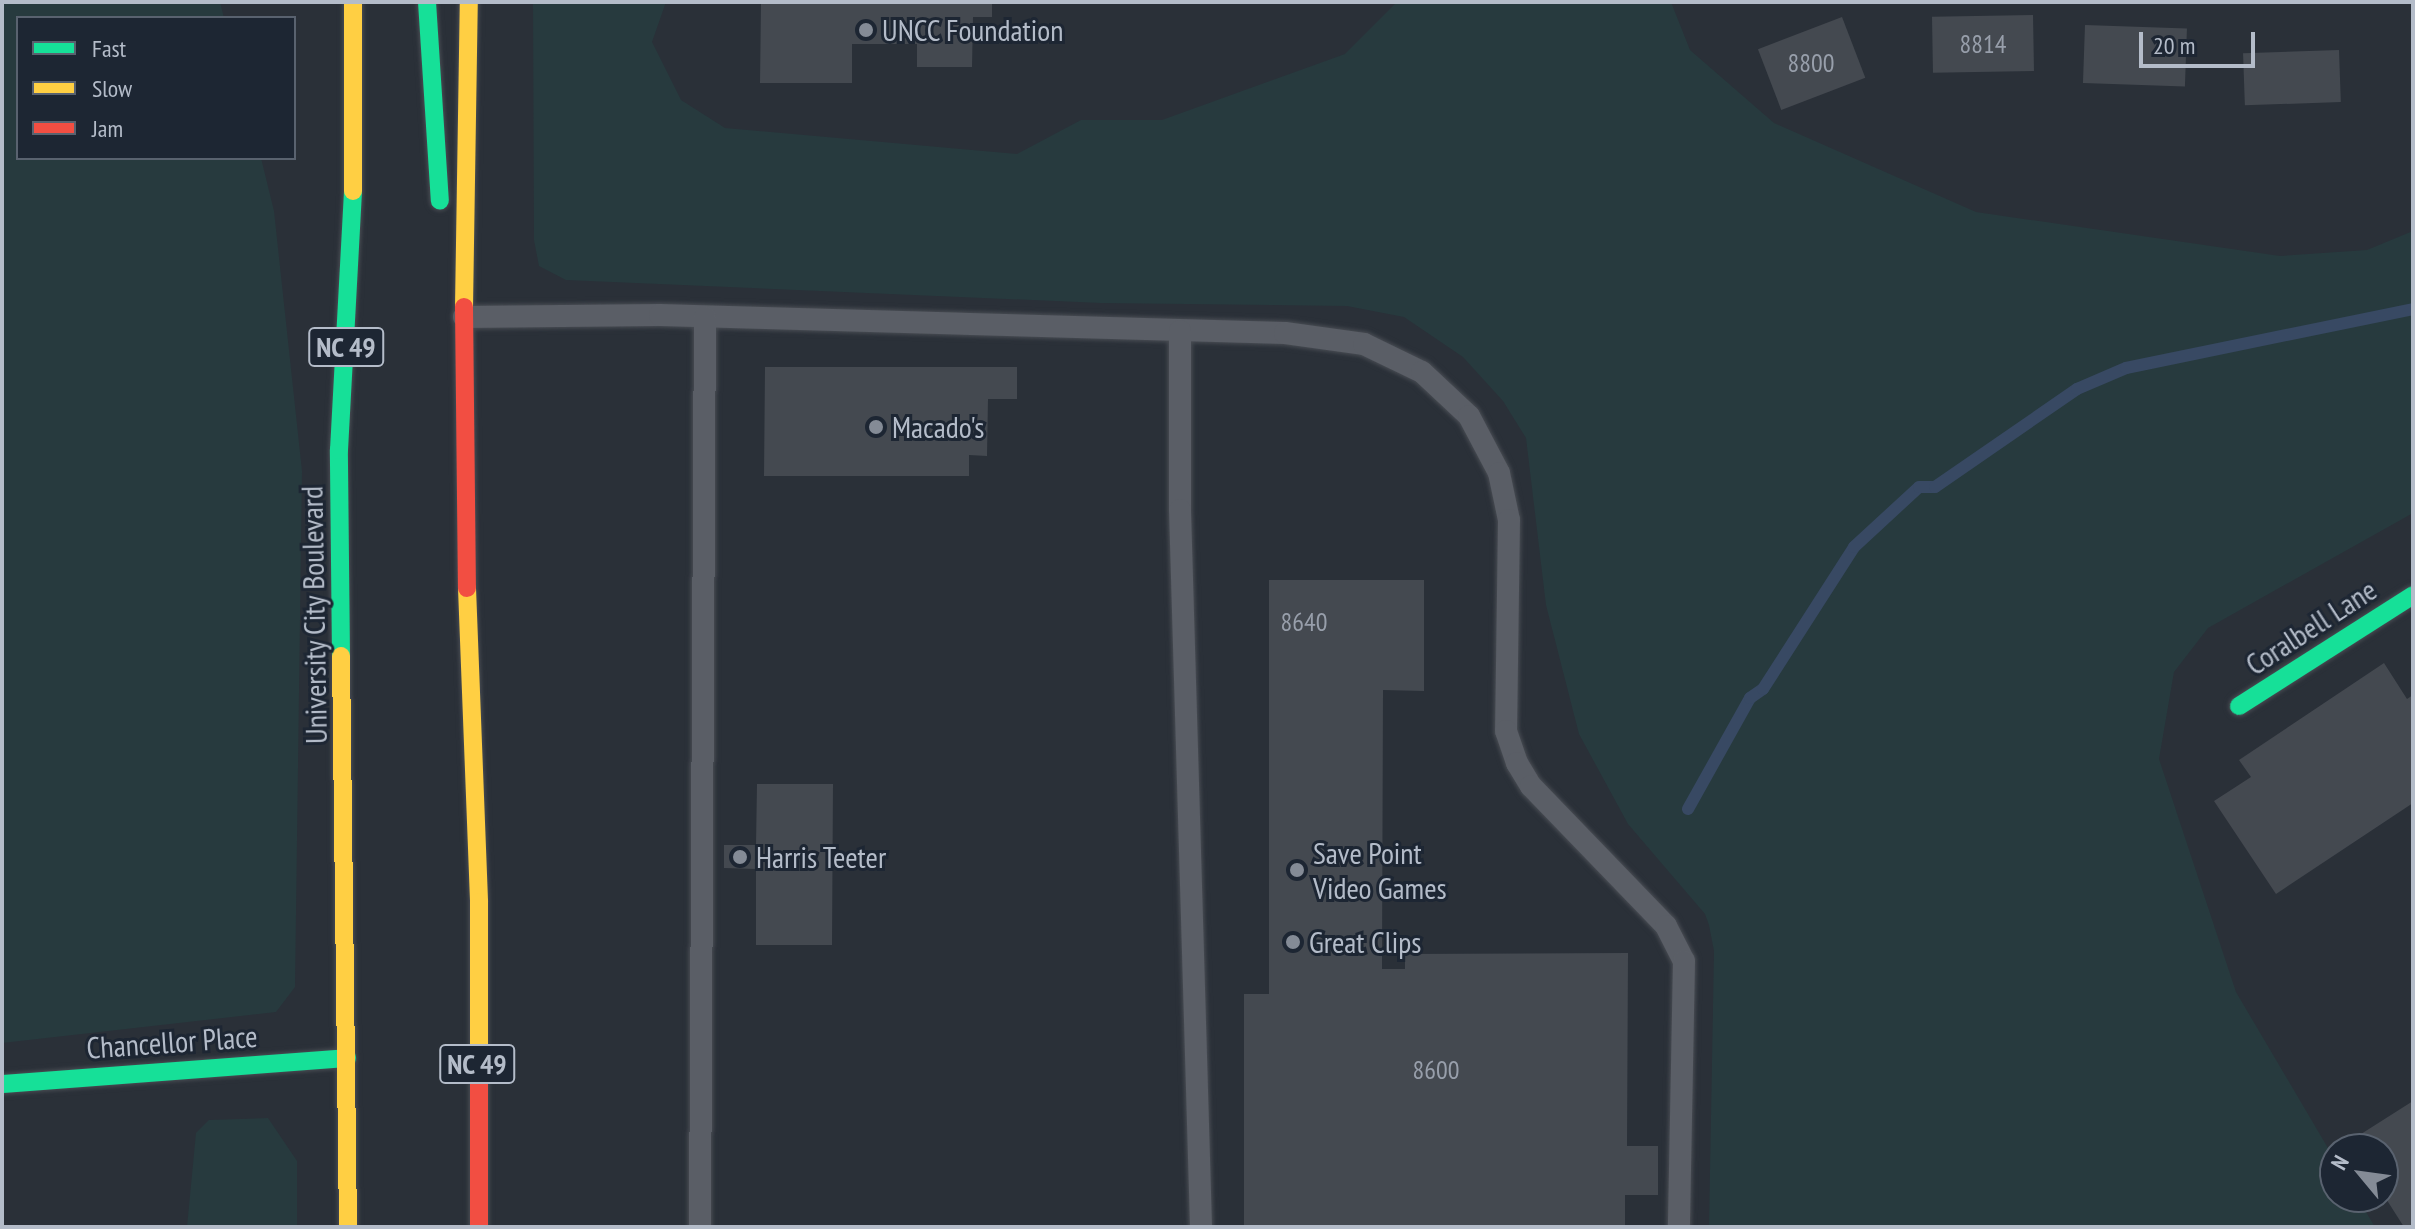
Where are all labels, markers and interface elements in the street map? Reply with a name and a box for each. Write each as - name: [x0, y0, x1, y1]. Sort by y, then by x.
- place label: UNCC Foundation: [882, 12, 1064, 48]
- legend: [16, 16, 296, 160]
- scale bar: [2143, 16, 2259, 66]
- marker: UNCC Foundation: [857, 21, 875, 39]
- house number: 8814: [1960, 28, 2006, 60]
- text: 20 m: [2153, 30, 2195, 61]
- text: Fast: [92, 33, 126, 64]
- house number: 8800: [1788, 47, 1834, 79]
- text: Slow: [92, 73, 132, 104]
- text: Jam: [92, 113, 123, 144]
- road number: NC 49: [306, 323, 386, 371]
- place label: Macado's: [892, 409, 984, 445]
- marker: Macado's: [867, 418, 885, 436]
- street label: University City Boulevard: [294, 485, 334, 745]
- street label: Coralbell Lane: [2239, 571, 2383, 683]
- house number: 8640: [1281, 606, 1327, 638]
- place label: Save Point Video Games: [1313, 835, 1447, 906]
- place label: Harris Teeter: [756, 839, 887, 875]
- marker: Harris Teeter: [731, 848, 749, 866]
- marker: Save Point Video Games: [1288, 861, 1306, 879]
- place label: Great Clips: [1309, 924, 1421, 960]
- marker: Great Clips: [1284, 933, 1302, 951]
- street label: Chancellor Place: [85, 1018, 259, 1066]
- road number: NC 49: [437, 1040, 517, 1088]
- house number: 8600: [1413, 1054, 1459, 1086]
- north arrow: [2319, 1133, 2399, 1213]
- text: N: [2325, 1150, 2355, 1174]

